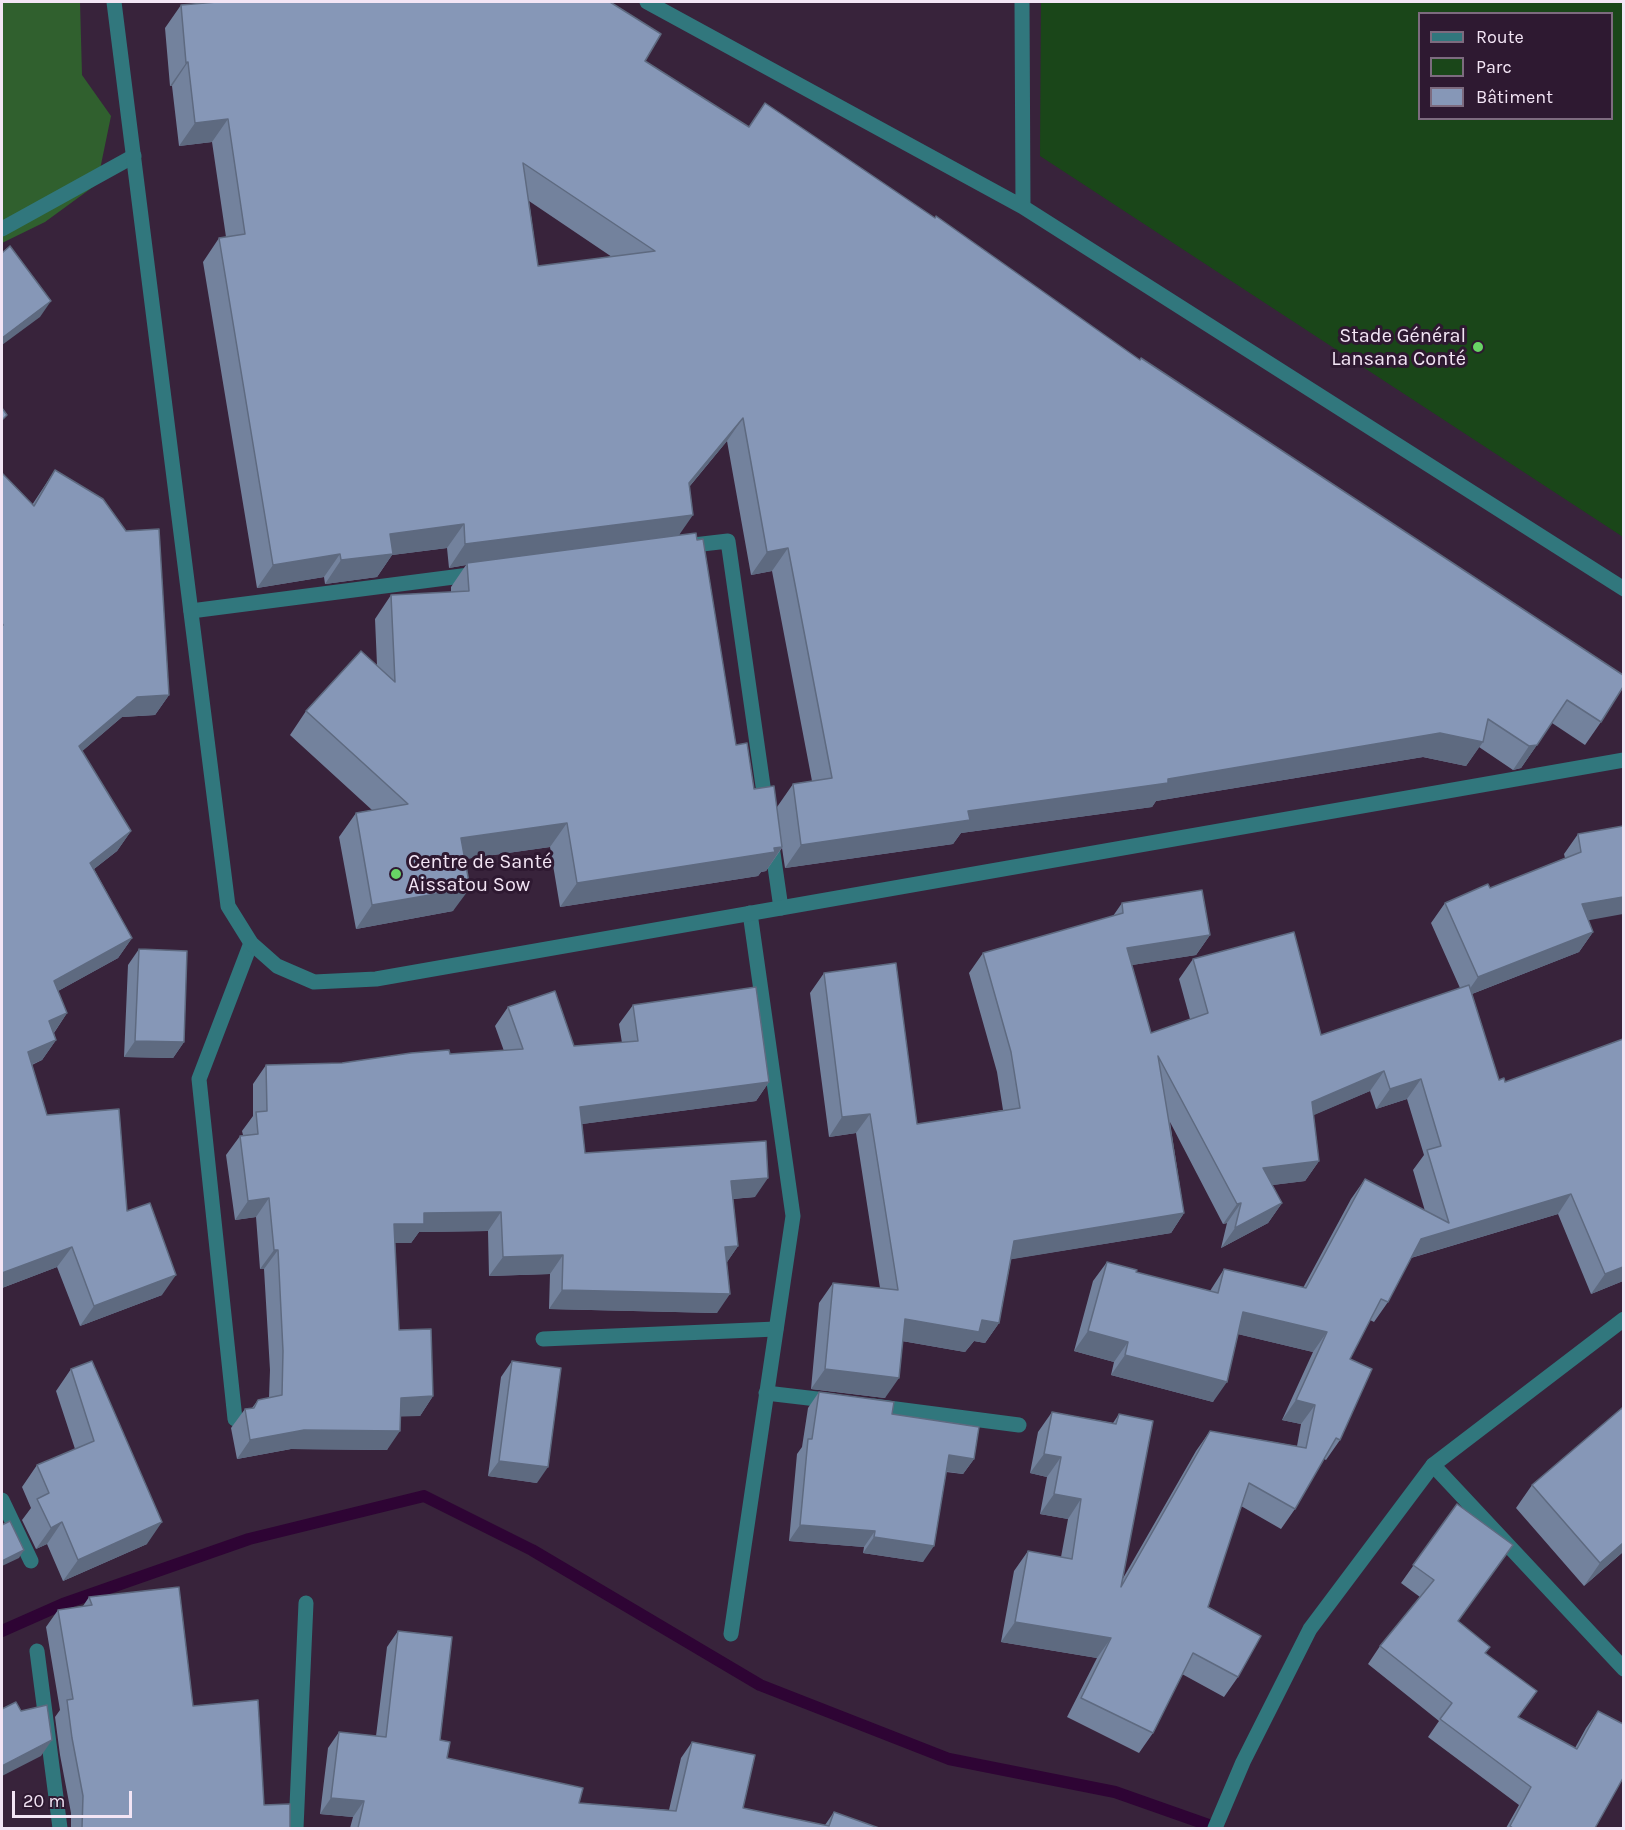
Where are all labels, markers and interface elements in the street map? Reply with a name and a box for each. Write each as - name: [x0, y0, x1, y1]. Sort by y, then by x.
- legend: [1418, 12, 1613, 120]
- text: Route: [1476, 26, 1524, 48]
- text: Parc: [1476, 56, 1512, 78]
- text: Bâtiment: [1476, 86, 1553, 108]
- place label: Stade Général Lansana Conté: [1331, 324, 1466, 371]
- marker: Stade Général Lansana Conté: [1471, 340, 1485, 354]
- place label: Centre de Santé Aissatou Sow: [408, 850, 552, 897]
- marker: Centre de Santé Aissatou Sow: [389, 867, 403, 881]
- scale bar: [15, 1779, 135, 1817]
- text: 20 m: [23, 1790, 65, 1812]

